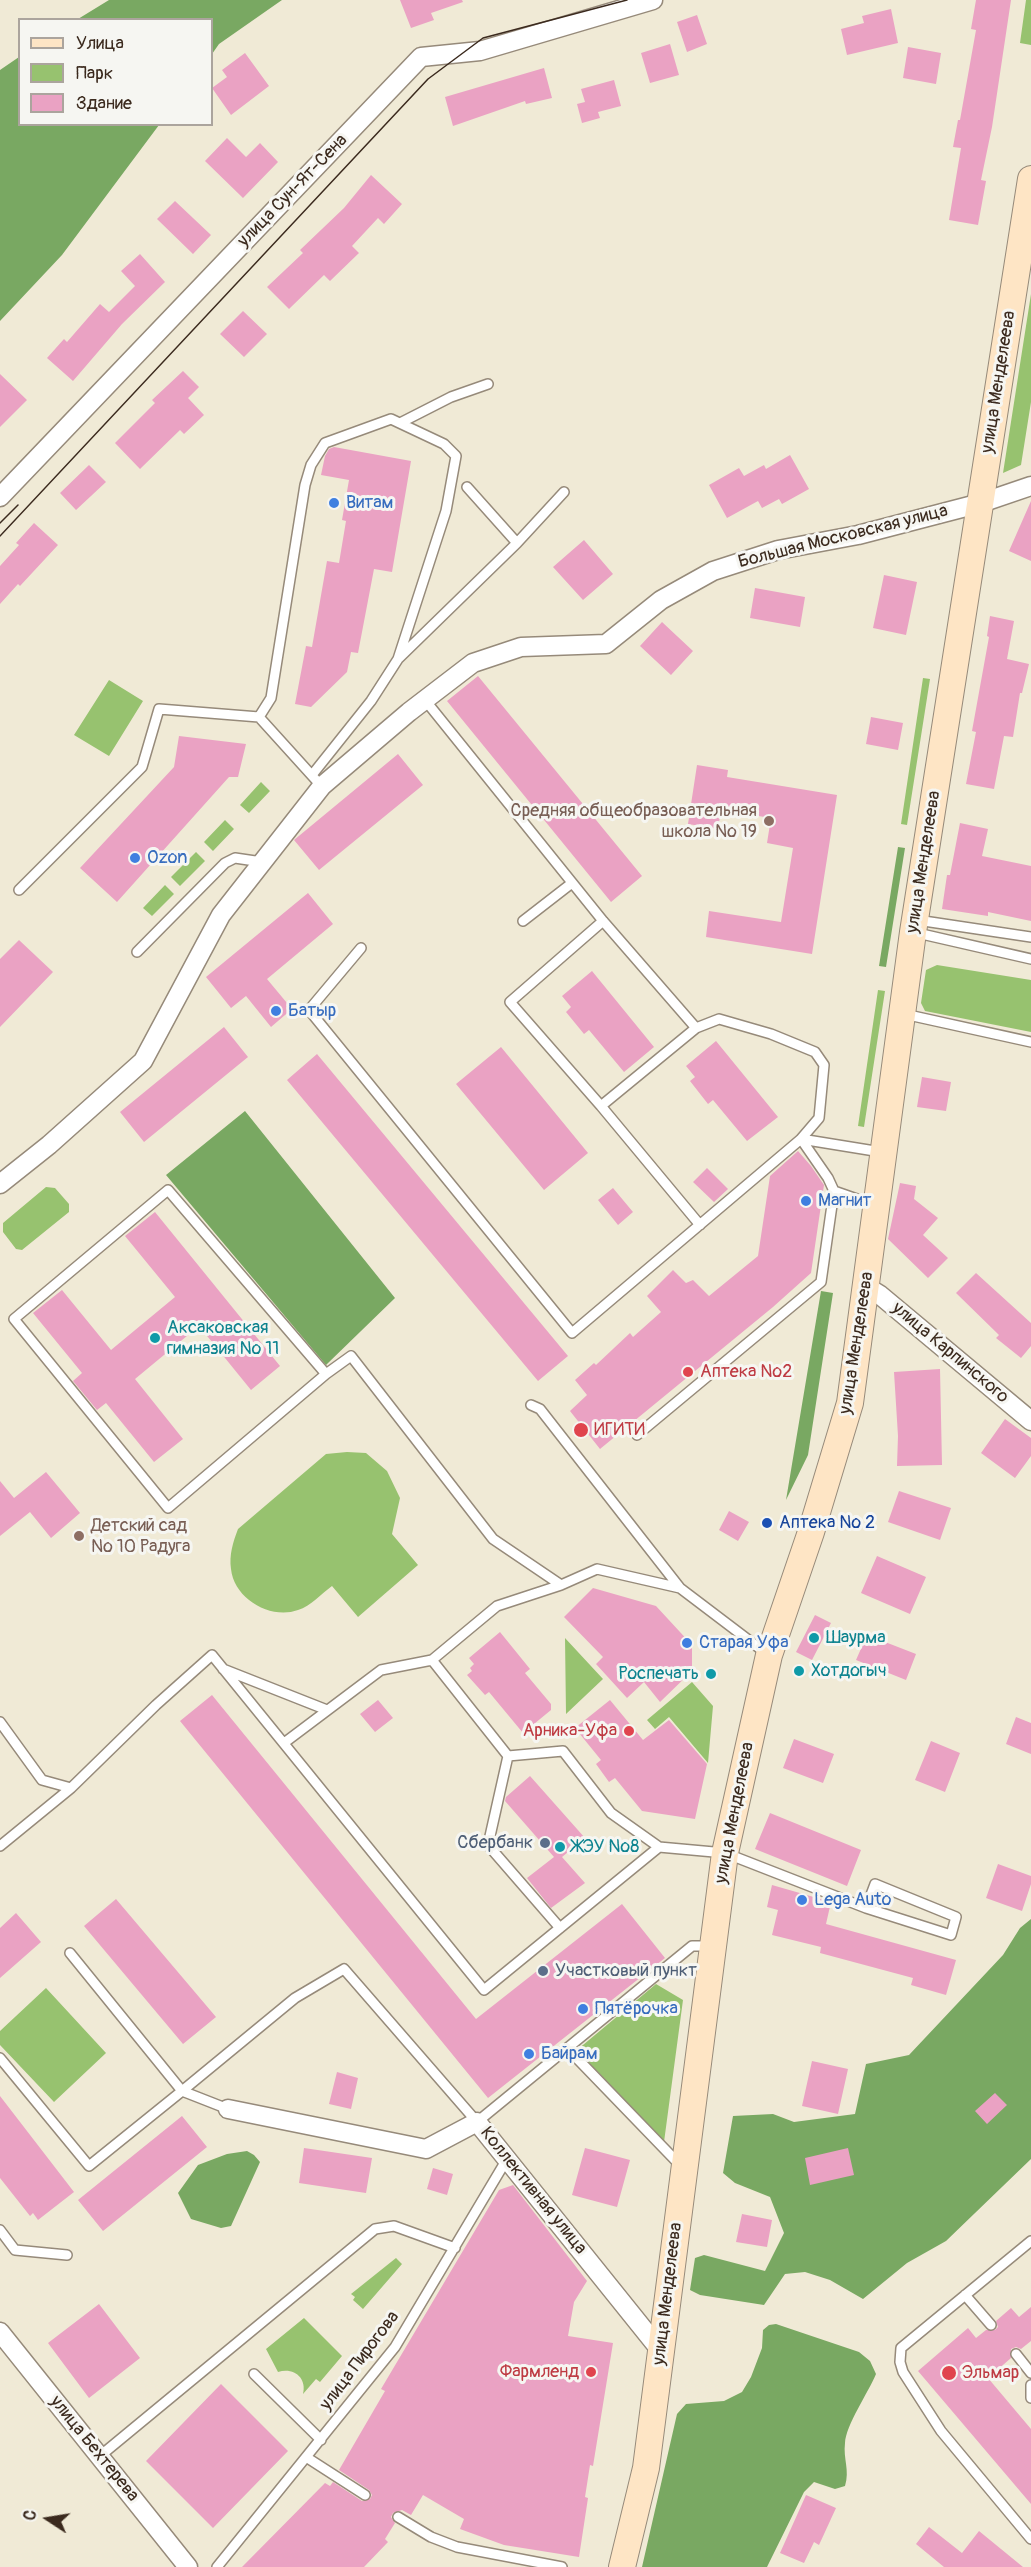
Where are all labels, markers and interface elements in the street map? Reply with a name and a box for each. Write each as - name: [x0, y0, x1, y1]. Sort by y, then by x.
- legend: [18, 18, 213, 126]
- text: Улица: [76, 32, 124, 55]
- text: Парк: [76, 62, 113, 85]
- text: Здание: [76, 92, 132, 115]
- street label: улица Сун-Ят-Сена: [234, 130, 352, 252]
- street label: улица Менделеева: [977, 309, 1021, 455]
- place label: Витам: [346, 492, 393, 514]
- marker: Витам: [327, 496, 341, 510]
- street label: Большая Московская улица: [736, 500, 950, 574]
- street label: улица Менделеева: [902, 789, 946, 935]
- place label: Средняя общеобразовательная школа № 19: [511, 800, 757, 842]
- marker: Средняя общеобразовательная школа № 19: [762, 814, 776, 828]
- place label: Ozon: [147, 847, 187, 869]
- marker: Ozon: [128, 851, 142, 865]
- place label: Батыр: [288, 1000, 336, 1022]
- marker: Батыр: [269, 1004, 283, 1018]
- place label: Магнит: [818, 1190, 871, 1212]
- marker: Магнит: [799, 1194, 813, 1208]
- street label: улица Менделеева: [835, 1270, 879, 1416]
- street label: улица Карпинского: [887, 1298, 1013, 1408]
- place label: Аксаковская гимназия № 11: [167, 1317, 279, 1360]
- marker: Аксаковская гимназия № 11: [148, 1331, 162, 1345]
- place label: Аптека №2: [700, 1361, 792, 1383]
- marker: Аптека №2: [681, 1365, 695, 1379]
- place label: ИГИТИ: [594, 1419, 645, 1441]
- marker: ИГИТИ: [572, 1421, 590, 1439]
- place label: Аптека № 2: [779, 1512, 875, 1534]
- place label: Детский сад № 10 Радуга: [91, 1515, 190, 1558]
- marker: Аптека № 2: [760, 1516, 774, 1530]
- marker: Детский сад № 10 Радуга: [72, 1529, 86, 1543]
- place label: Шаурма: [826, 1627, 886, 1649]
- marker: Шаурма: [807, 1631, 821, 1645]
- place label: Старая Уфа: [699, 1632, 789, 1654]
- marker: Старая Уфа: [680, 1636, 694, 1650]
- place label: Хотдогыч: [811, 1660, 887, 1682]
- place label: Роспечать: [618, 1663, 699, 1685]
- marker: Хотдогыч: [792, 1664, 806, 1678]
- marker: Роспечать: [704, 1667, 718, 1681]
- place label: Арника-Уфа: [523, 1720, 617, 1742]
- marker: Арника-Уфа: [622, 1724, 636, 1738]
- street label: улица Менделеева: [711, 1740, 759, 1886]
- place label: Сбербанк: [457, 1832, 533, 1854]
- marker: Сбербанк: [538, 1836, 552, 1850]
- place label: ЖЭУ №8: [572, 1836, 639, 1858]
- marker: ЖЭУ №8: [553, 1840, 567, 1854]
- place label: Lega Auto: [814, 1889, 891, 1911]
- marker: Lega Auto: [795, 1893, 809, 1907]
- place label: Участковый пункт: [555, 1960, 697, 1982]
- marker: Участковый пункт: [536, 1964, 550, 1978]
- place label: Пятёрочка: [595, 1998, 678, 2020]
- marker: Пятёрочка: [576, 2002, 590, 2016]
- place label: Байрам: [541, 2043, 598, 2065]
- marker: Байрам: [522, 2047, 536, 2061]
- street label: Коллективная улица: [475, 2123, 591, 2259]
- street label: улица Менделеева: [649, 2221, 687, 2367]
- street label: улица Пирогова: [316, 2307, 404, 2415]
- place label: Фармленд: [500, 2361, 579, 2383]
- place label: Эльмар: [962, 2362, 1019, 2384]
- marker: Эльмар: [940, 2364, 958, 2382]
- marker: Фармленд: [584, 2365, 598, 2379]
- street label: улица Бехтерева: [45, 2392, 143, 2506]
- north arrow: [18, 2489, 78, 2549]
- text: С: [20, 2508, 41, 2522]

